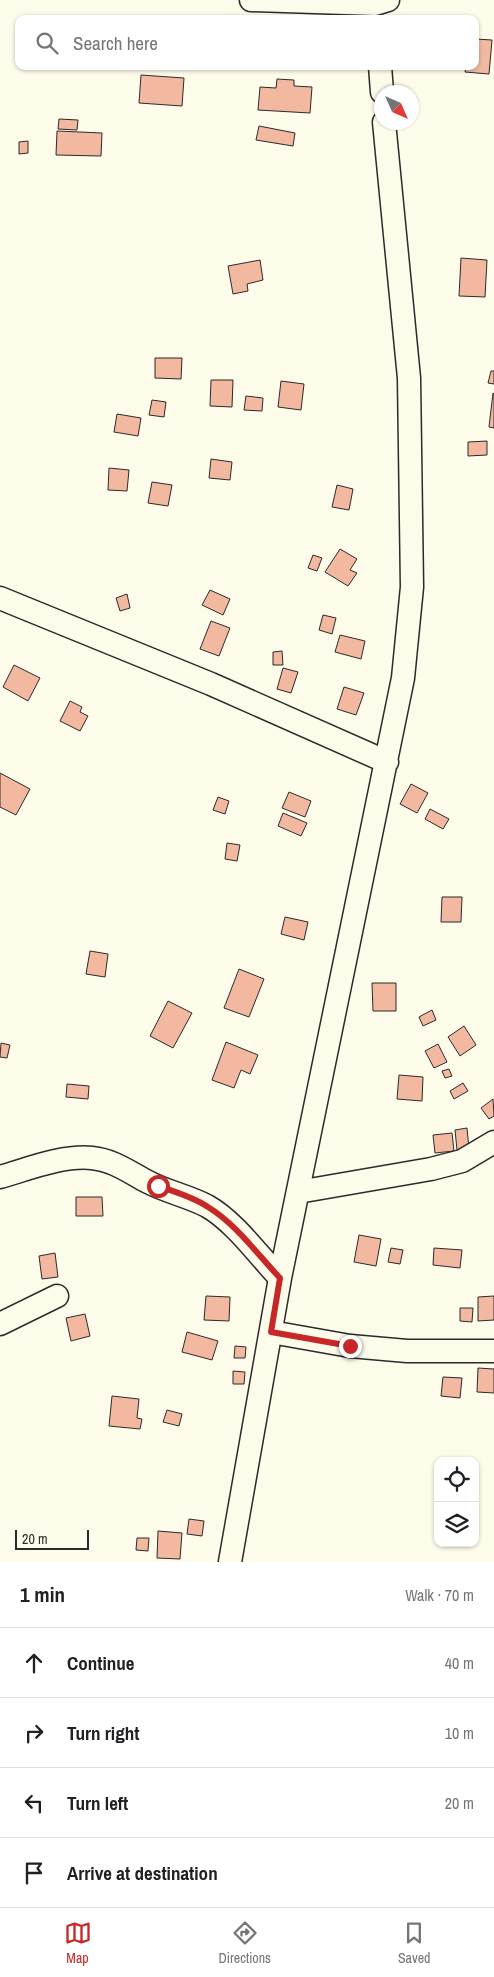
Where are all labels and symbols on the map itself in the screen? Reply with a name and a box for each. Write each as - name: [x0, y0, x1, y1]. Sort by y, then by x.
- north arrow: [374, 85, 419, 130]
- route start: [147, 1175, 170, 1198]
- route end: [339, 1335, 362, 1358]
- scale bar: [15, 1527, 89, 1550]

